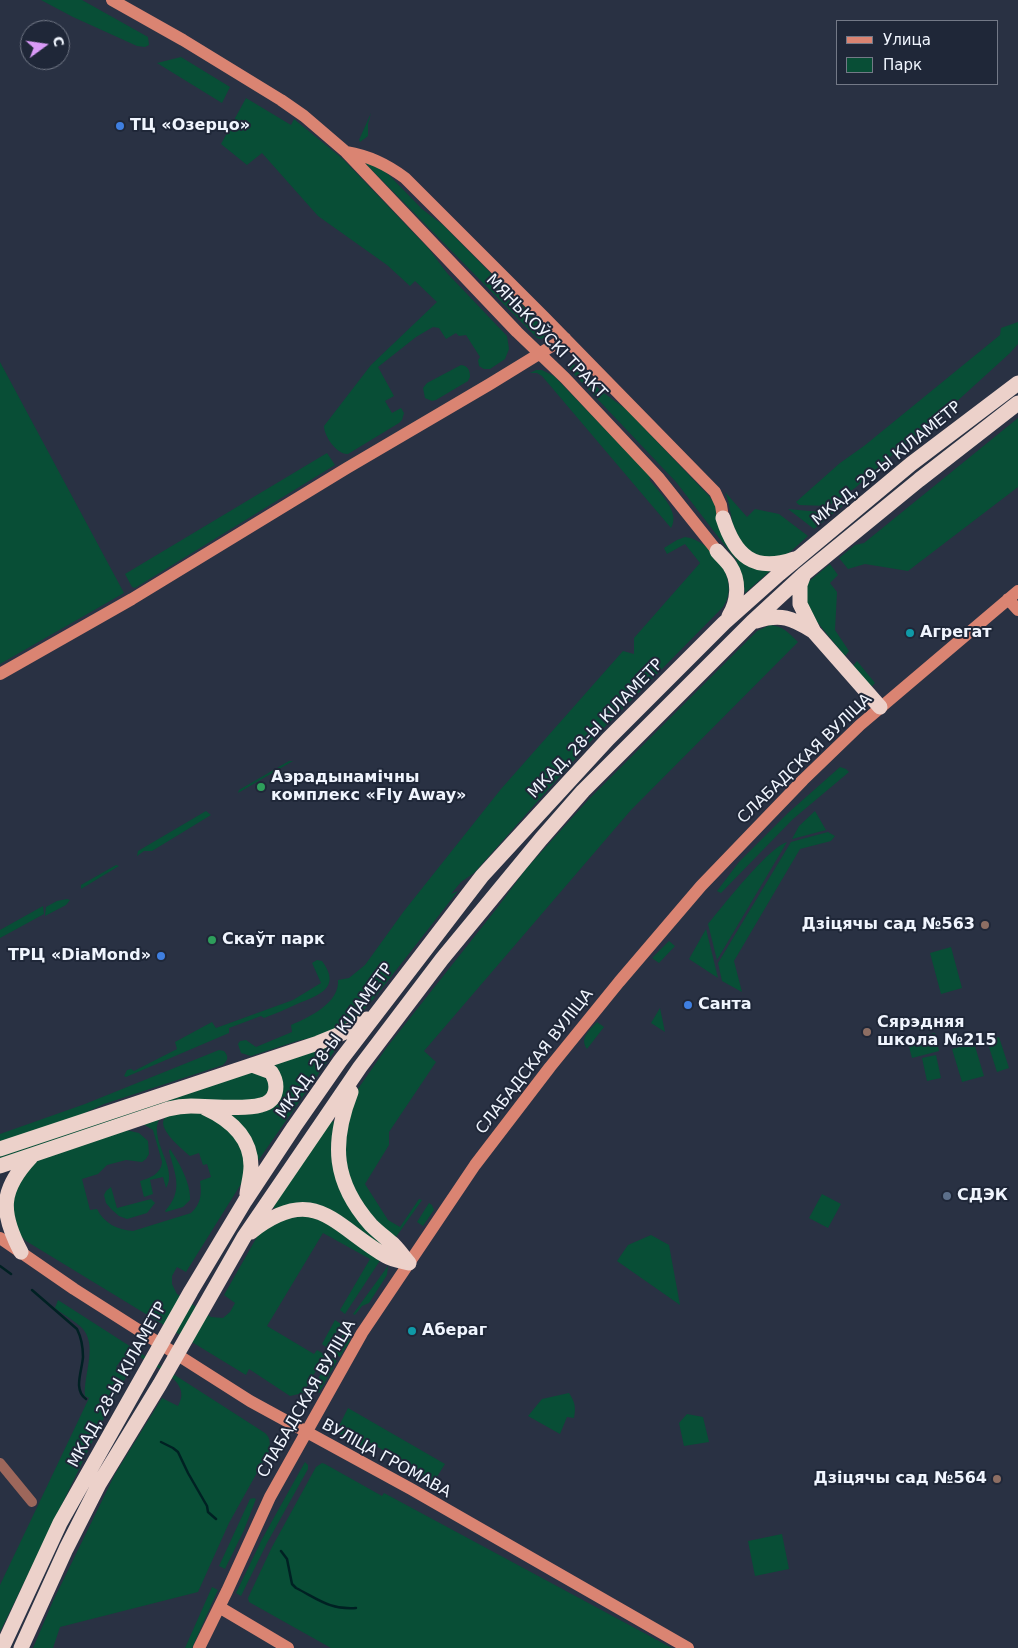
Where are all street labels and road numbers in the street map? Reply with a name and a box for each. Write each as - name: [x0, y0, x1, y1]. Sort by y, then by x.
- street label: МЯНЬКОЎСКІ ТРАКТ: [482, 271, 610, 403]
- street label: МКАД, 29-Ы КІЛАМЕТР: [808, 398, 966, 530]
- street label: МКАД, 28-Ы КІЛАМЕТР: [524, 655, 668, 803]
- street label: СЛАБАДСКАЯ ВУЛІЦА: [734, 690, 876, 828]
- street label: МКАД, 28-Ы КІЛАМЕТР: [272, 960, 398, 1122]
- street label: СЛАБАДСКАЯ ВУЛІЦА: [472, 986, 598, 1138]
- street label: МКАД, 28-Ы КІЛАМЕТР: [64, 1299, 172, 1471]
- street label: СЛАБАДСКАЯ ВУЛІЦА: [254, 1317, 360, 1481]
- street label: ВУЛІЦА ГРОМАВА: [318, 1416, 454, 1502]

